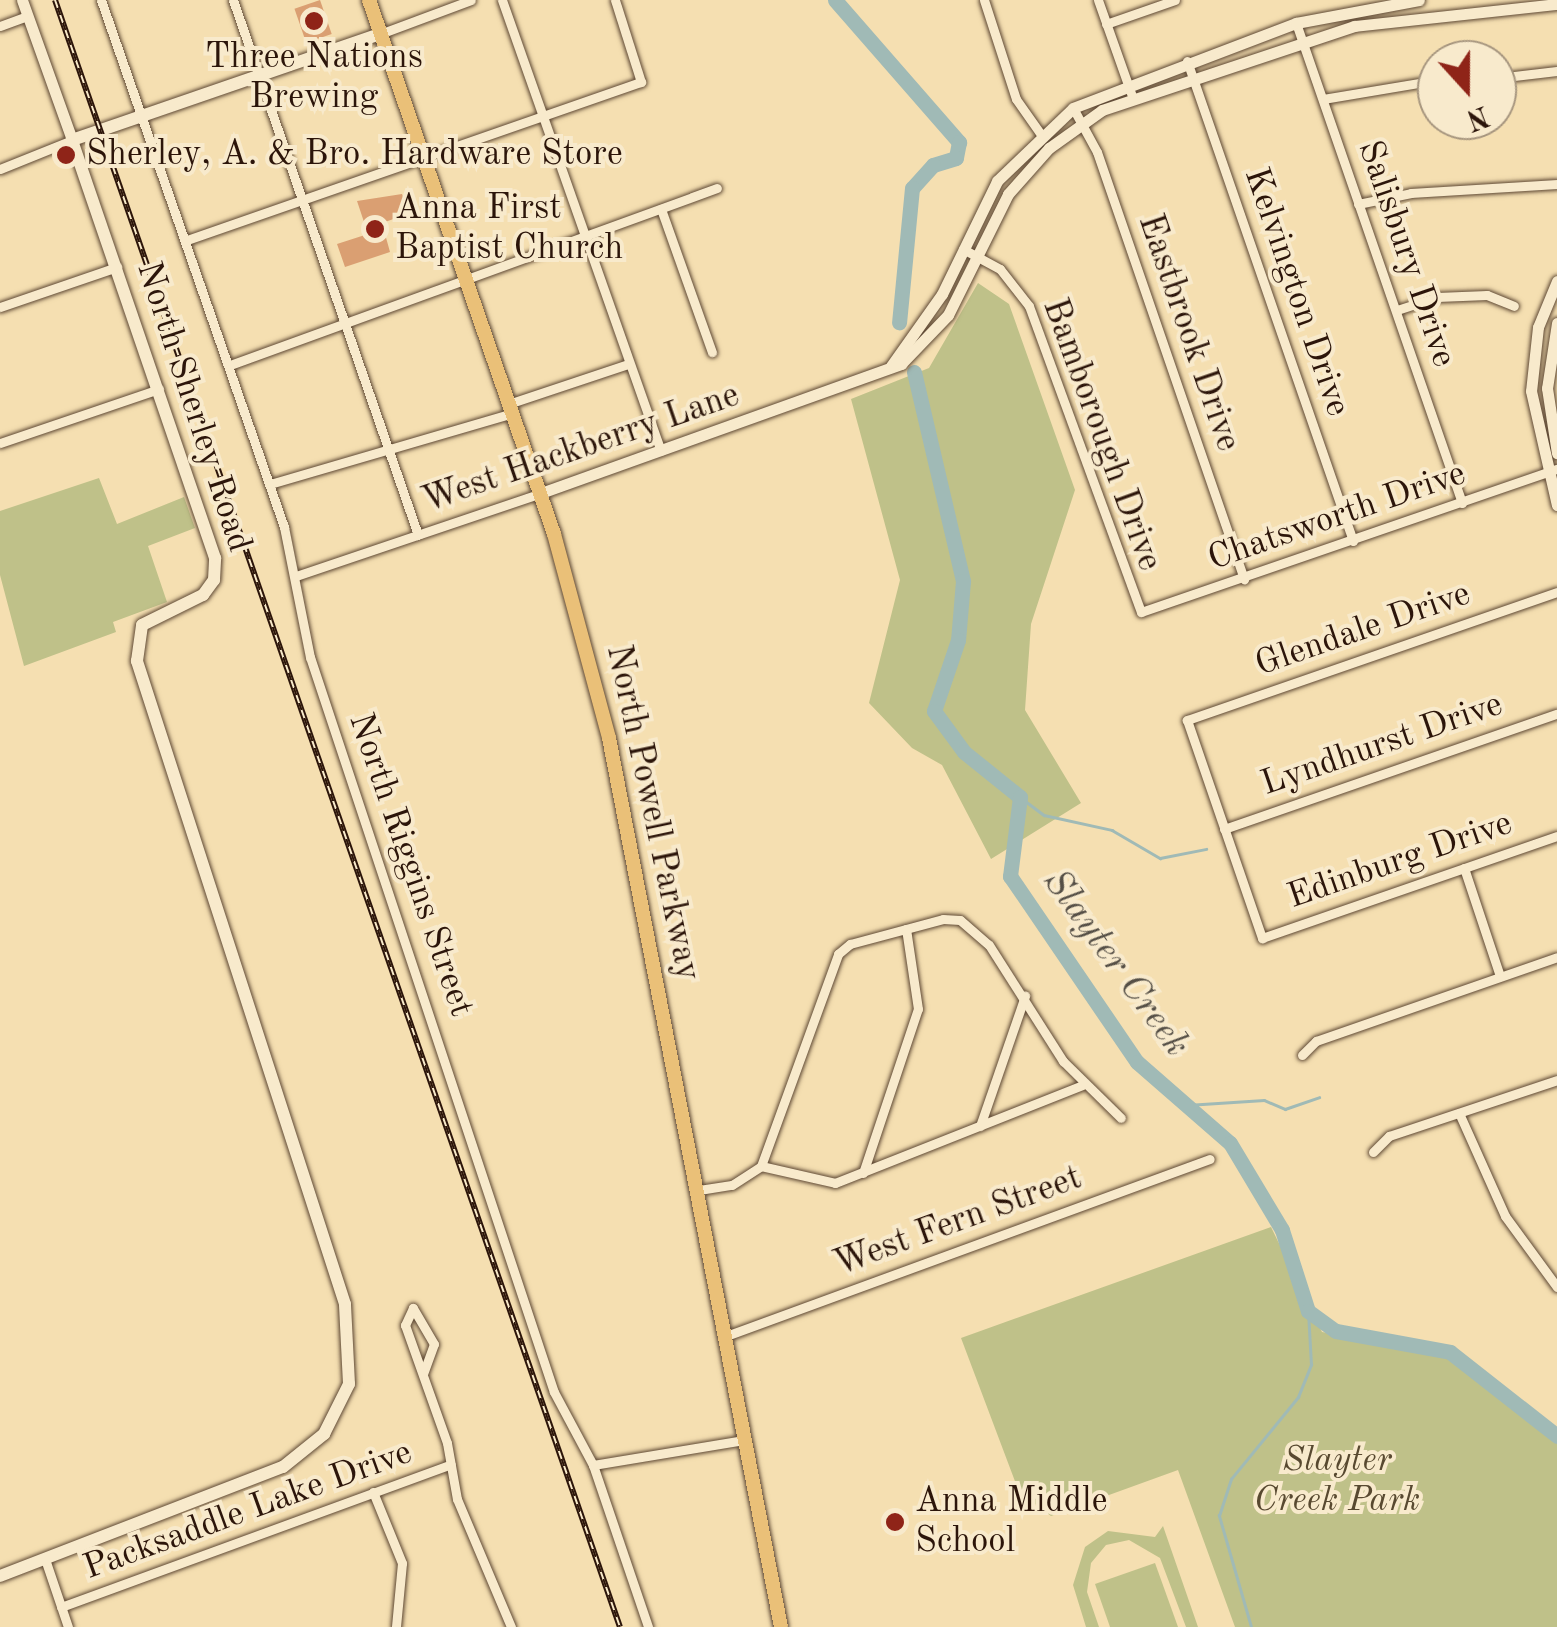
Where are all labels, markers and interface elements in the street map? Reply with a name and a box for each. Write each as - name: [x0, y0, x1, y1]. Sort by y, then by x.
- marker: Three Nations Brewing: [303, 10, 325, 32]
- place label: Three Nations Brewing: [205, 37, 423, 119]
- north arrow: [1417, 40, 1517, 140]
- text: N: [1462, 99, 1492, 133]
- place label: Sherley, A. & Bro. Hardware Store: [86, 134, 623, 176]
- street label: Salisbury Drive: [1348, 135, 1464, 373]
- marker: Sherley, A. & Bro. Hardware Store: [55, 144, 77, 166]
- street label: Kelvington Drive: [1234, 162, 1358, 422]
- place label: Anna First Baptist Church: [395, 188, 623, 270]
- street label: Eastbrook Drive: [1128, 209, 1248, 457]
- marker: Anna First Baptist Church: [364, 218, 386, 240]
- street label: North Sherley Road: [126, 257, 260, 557]
- street label: Bamborough Drive: [1032, 293, 1170, 577]
- street label: West Hackberry Lane: [417, 375, 745, 523]
- street label: Chatsworth Drive: [1203, 453, 1471, 581]
- street label: Glendale Drive: [1250, 574, 1476, 686]
- street label: North Powell Parkway: [596, 641, 708, 985]
- street label: Lyndhurst Drive: [1256, 684, 1508, 806]
- street label: North Riggins Street: [338, 708, 482, 1022]
- street label: Edinburg Drive: [1282, 803, 1518, 919]
- water label: Slayter Creek: [1032, 861, 1198, 1067]
- street label: West Fern Street: [828, 1158, 1088, 1286]
- street label: Packsaddle Lake Drive: [78, 1432, 418, 1590]
- park label: Slayter Creek Park: [1254, 1440, 1420, 1522]
- place label: Anna Middle School: [915, 1481, 1107, 1563]
- marker: Anna Middle School: [884, 1511, 906, 1533]

